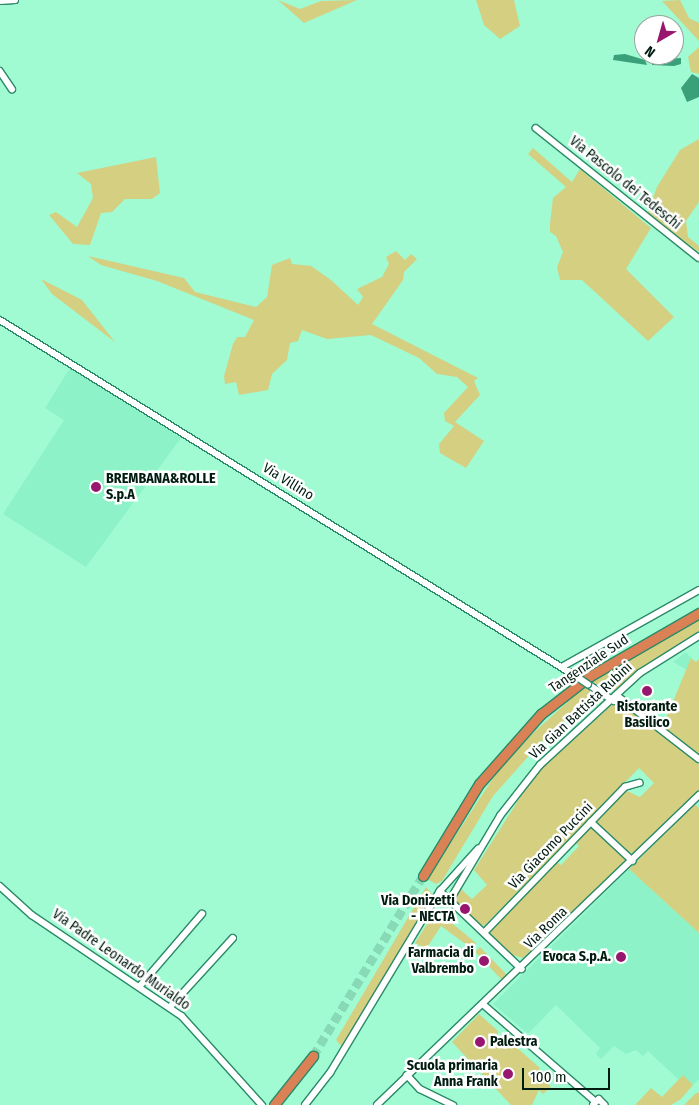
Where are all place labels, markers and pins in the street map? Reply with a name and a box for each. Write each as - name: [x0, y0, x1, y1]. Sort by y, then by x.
- place label: BREMBANA&ROLLE S.p.A: [106, 471, 216, 504]
- marker: BREMBANA&ROLLE S.p.A: [90, 481, 102, 493]
- marker: Ristorante Basilico: [641, 685, 653, 697]
- place label: Ristorante Basilico: [617, 699, 677, 732]
- place label: Via Donizetti - NECTA: [381, 893, 455, 926]
- marker: Via Donizetti - NECTA: [459, 903, 471, 915]
- place label: Farmacia di Valbrembo: [408, 945, 474, 978]
- place label: Evoca S.p.A.: [543, 949, 611, 965]
- marker: Evoca S.p.A.: [615, 951, 627, 963]
- marker: Farmacia di Valbrembo: [478, 955, 490, 967]
- place label: Palestra: [490, 1034, 537, 1050]
- marker: Palestra: [474, 1036, 486, 1048]
- place label: Scuola primaria Anna Frank: [407, 1058, 498, 1090]
- marker: Scuola primaria Anna Frank: [502, 1068, 514, 1080]

